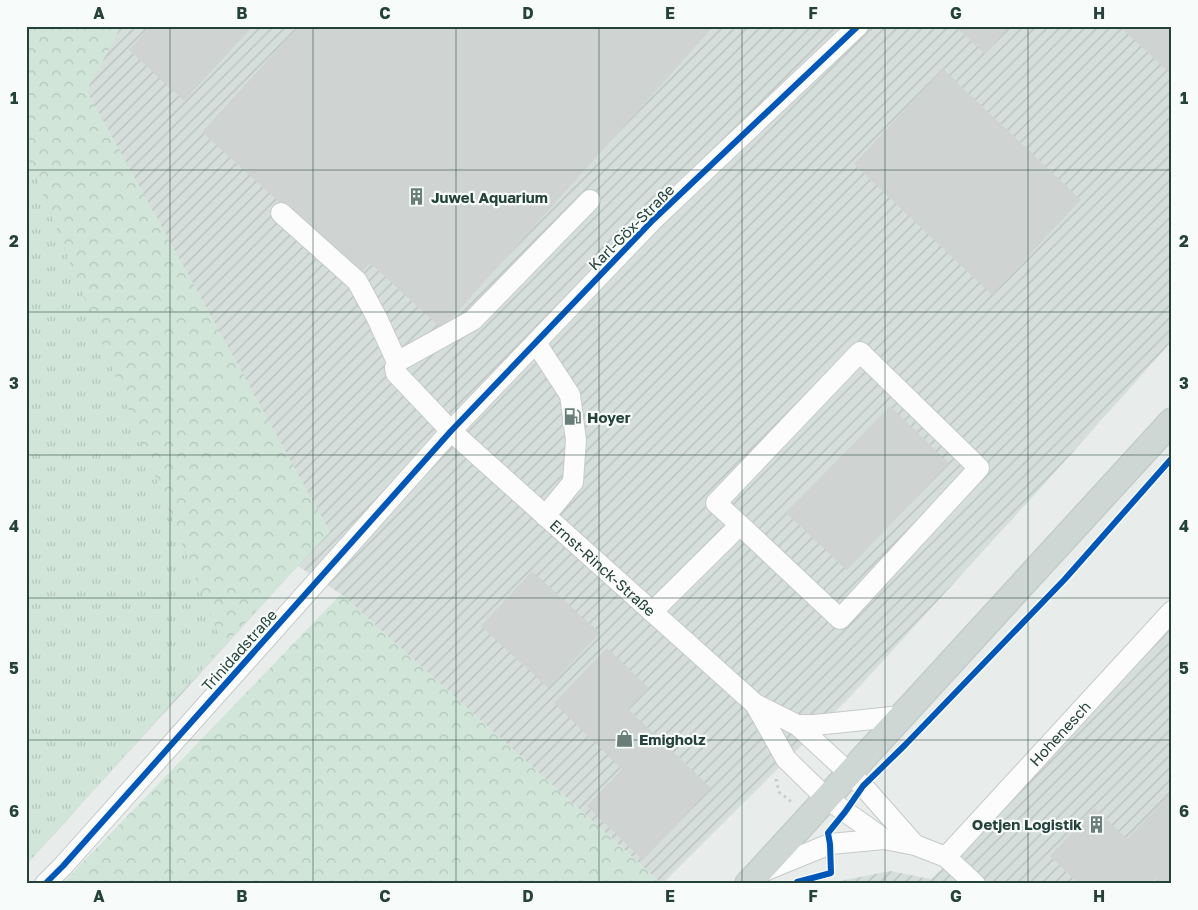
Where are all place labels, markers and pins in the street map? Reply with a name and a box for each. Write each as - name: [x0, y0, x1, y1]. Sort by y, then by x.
- building icon: Juwel Aquarium: [407, 187, 427, 207]
- place label: Juwel Aquarium: [431, 188, 548, 206]
- fuel station icon: Hoyer: [563, 407, 583, 427]
- place label: Hoyer: [587, 408, 631, 426]
- shop icon: Emigholz: [615, 729, 635, 749]
- place label: Emigholz: [639, 730, 706, 748]
- building icon: Oetjen Logistik: [1086, 814, 1106, 834]
- place label: Oetjen Logistik: [972, 815, 1082, 833]

